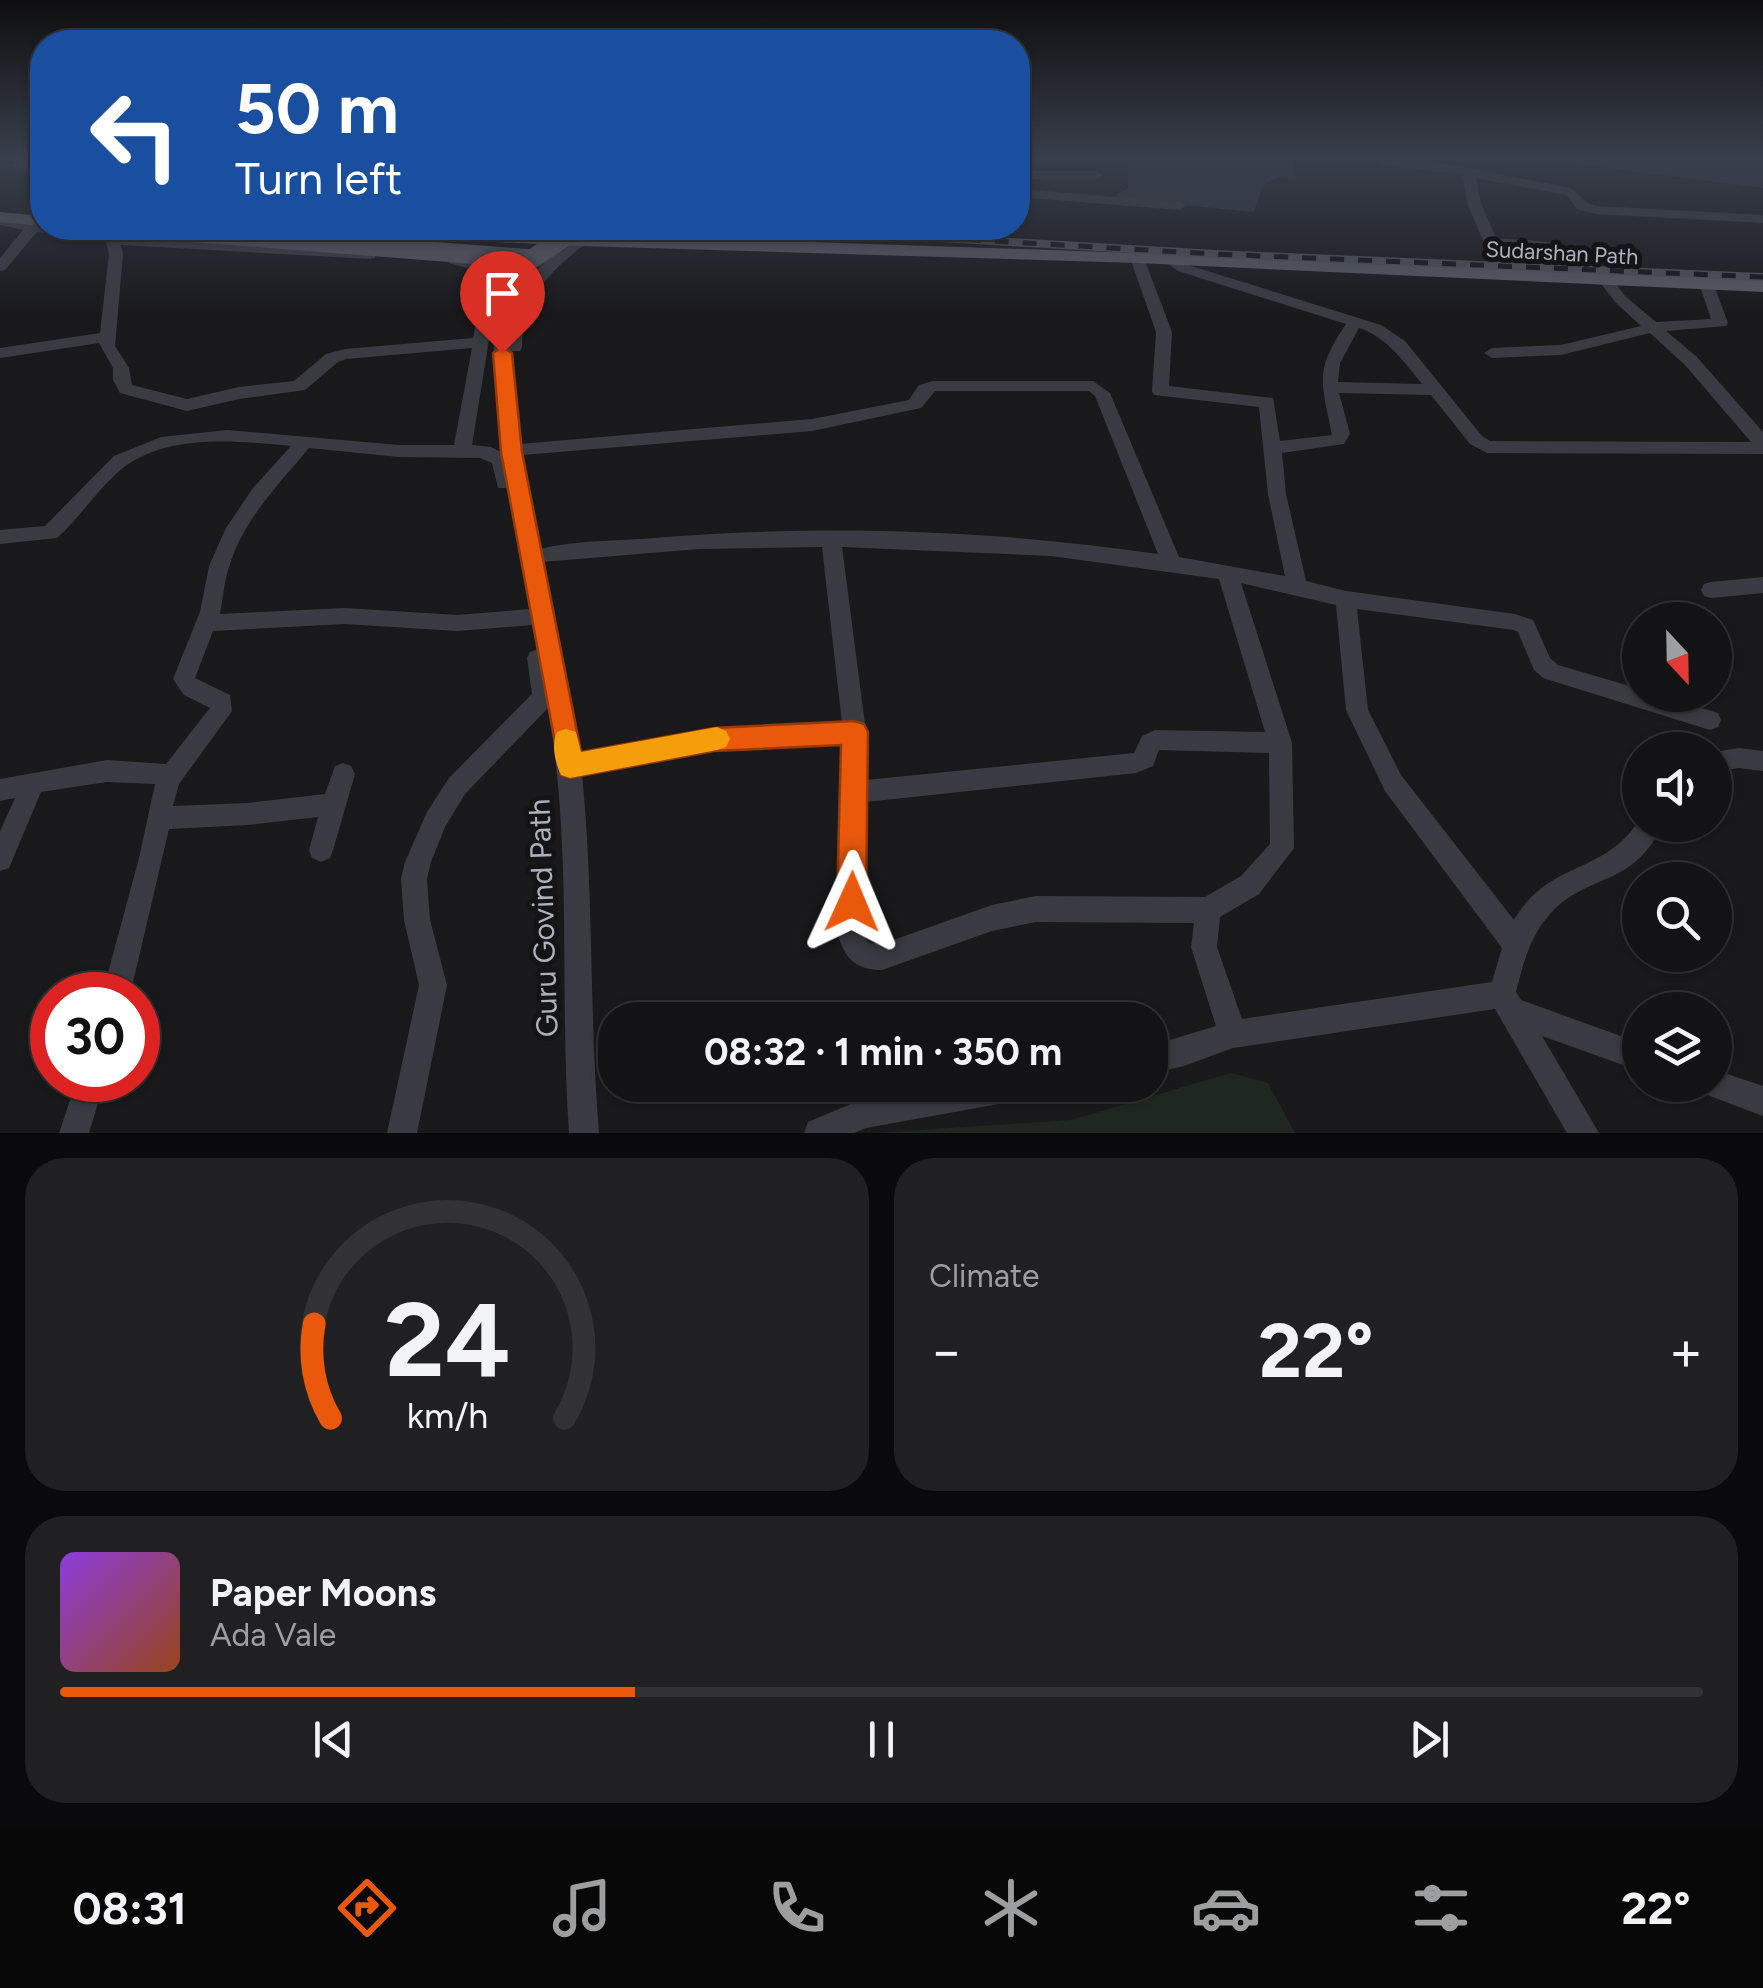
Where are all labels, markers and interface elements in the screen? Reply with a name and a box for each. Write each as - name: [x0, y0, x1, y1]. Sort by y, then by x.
- text: 50 m: [235, 66, 399, 151]
- icon: left: [70, 70, 200, 200]
- text: Turn left: [235, 151, 402, 205]
- street label: Sudarshan Path: [1485, 236, 1639, 270]
- pin: [460, 251, 545, 354]
- icon: arrive: [475, 266, 530, 321]
- north arrow: [1622, 602, 1732, 712]
- map controls: [1622, 602, 1732, 1102]
- button: sound: [1622, 732, 1732, 842]
- street label: Guru Govind Path: [520, 798, 566, 1038]
- position arrow: [800, 850, 904, 954]
- button: search: [1622, 862, 1732, 972]
- speed limit sign: 30: [30, 972, 160, 1102]
- button: layers: [1622, 992, 1732, 1102]
- text: 08:32 · 1 min · 350 m: [704, 1029, 1062, 1075]
- text: Climate: [929, 1257, 1040, 1295]
- text: 24: [384, 1277, 510, 1402]
- text: 22°: [1258, 1306, 1374, 1396]
- text: −: [929, 1318, 963, 1384]
- text: +: [1669, 1318, 1703, 1384]
- text: km/h: [406, 1394, 488, 1437]
- text: Paper Moons: [210, 1570, 436, 1616]
- text: Ada Vale: [210, 1616, 336, 1654]
- icon: previous: [306, 1712, 361, 1767]
- icon: pause: [854, 1712, 909, 1767]
- icon: next: [1402, 1712, 1457, 1767]
- icon: directions: [332, 1873, 402, 1943]
- icon: music: [547, 1873, 617, 1943]
- icon: phone: [762, 1873, 832, 1943]
- icon: climate: [976, 1873, 1046, 1943]
- icon: car: [1191, 1873, 1261, 1943]
- icon: filters: [1406, 1873, 1476, 1943]
- text: 08:31: [72, 1881, 187, 1935]
- text: 22°: [1621, 1881, 1690, 1935]

